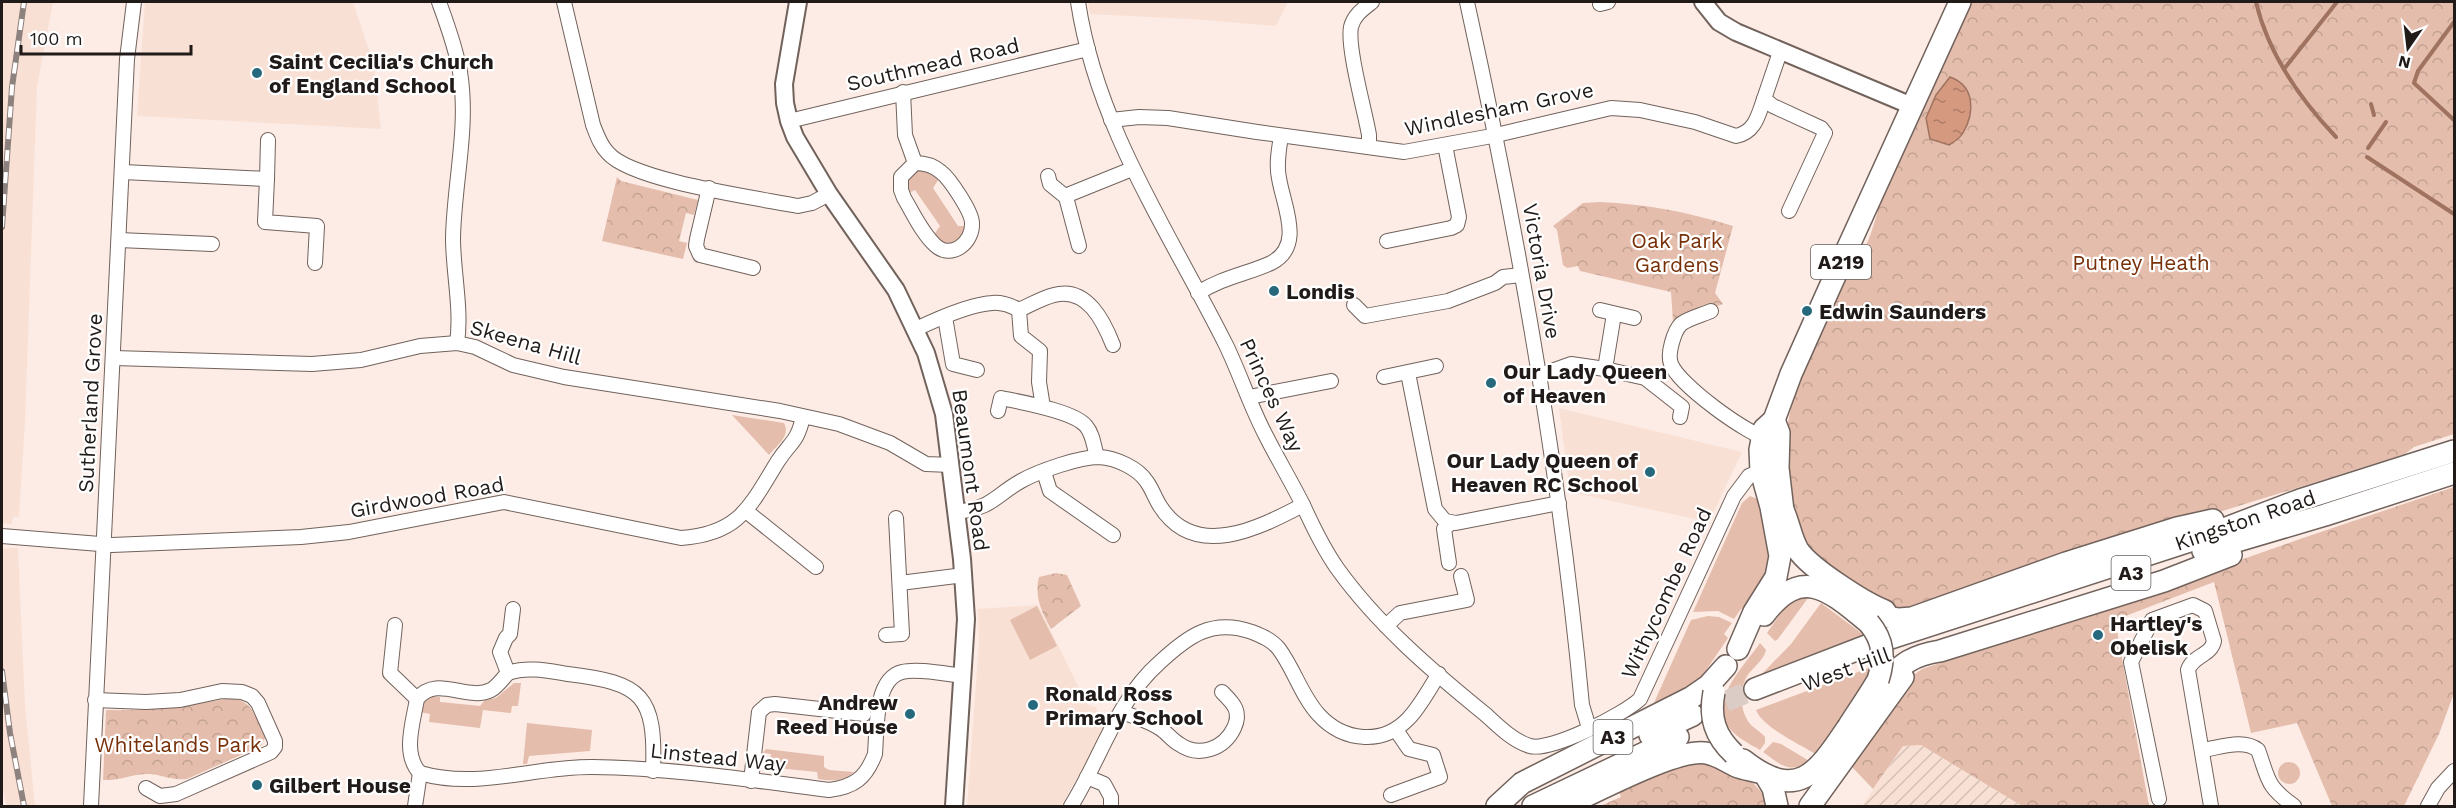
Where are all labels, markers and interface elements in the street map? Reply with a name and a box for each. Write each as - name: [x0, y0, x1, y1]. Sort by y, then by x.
- scale bar: [21, 18, 190, 56]
- north arrow: [2378, 18, 2438, 78]
- text: 100 m: [30, 28, 83, 49]
- street label: Southmead Road: [844, 32, 1022, 96]
- place label: Saint Cecilia's Church of England School: [269, 49, 494, 98]
- text: N: [2396, 51, 2413, 73]
- marker: Saint Cecilia's Church of England School: [250, 66, 264, 80]
- street label: Windlesham Grove: [1402, 77, 1596, 141]
- street label: Victoria Drive: [1518, 201, 1566, 341]
- park label: Oak Park Gardens: [1631, 228, 1723, 277]
- road number: A219: [1811, 245, 1871, 279]
- park label: Putney Heath: [2072, 250, 2210, 275]
- place label: Londis: [1286, 279, 1355, 304]
- marker: Londis: [1267, 284, 1281, 298]
- place label: Edwin Saunders: [1819, 299, 1986, 324]
- marker: Edwin Saunders: [1800, 304, 1814, 318]
- street label: Sutherland Grove: [73, 313, 107, 493]
- street label: Skeena Hill: [467, 314, 585, 370]
- street label: Princes Way: [1235, 334, 1309, 456]
- place label: Our Lady Queen of Heaven: [1503, 359, 1667, 408]
- marker: Our Lady Queen of Heaven: [1484, 376, 1498, 390]
- street label: Beaumont Road: [947, 387, 995, 553]
- place label: Our Lady Queen of Heaven RC School: [1447, 448, 1638, 497]
- marker: Our Lady Queen of Heaven RC School: [1643, 465, 1657, 479]
- street label: Girdwood Road: [348, 471, 506, 523]
- street label: Kingston Road: [2171, 484, 2319, 556]
- street label: Withycombe Road: [1615, 503, 1717, 683]
- road number: A3: [2112, 556, 2150, 590]
- place label: Hartley's Obelisk: [2110, 611, 2202, 660]
- marker: Hartley's Obelisk: [2091, 628, 2105, 642]
- street label: West Hill: [1798, 641, 1894, 697]
- place label: Ronald Ross Primary School: [1045, 681, 1203, 730]
- place label: Andrew Reed House: [776, 690, 898, 739]
- marker: Ronald Ross Primary School: [1026, 698, 1040, 712]
- marker: Andrew Reed House: [903, 707, 917, 721]
- road number: A3: [1594, 720, 1632, 754]
- park label: Whitelands Park: [94, 732, 262, 757]
- street label: Linstead Way: [649, 737, 787, 777]
- place label: Gilbert House: [269, 773, 411, 798]
- marker: Gilbert House: [250, 778, 264, 792]

